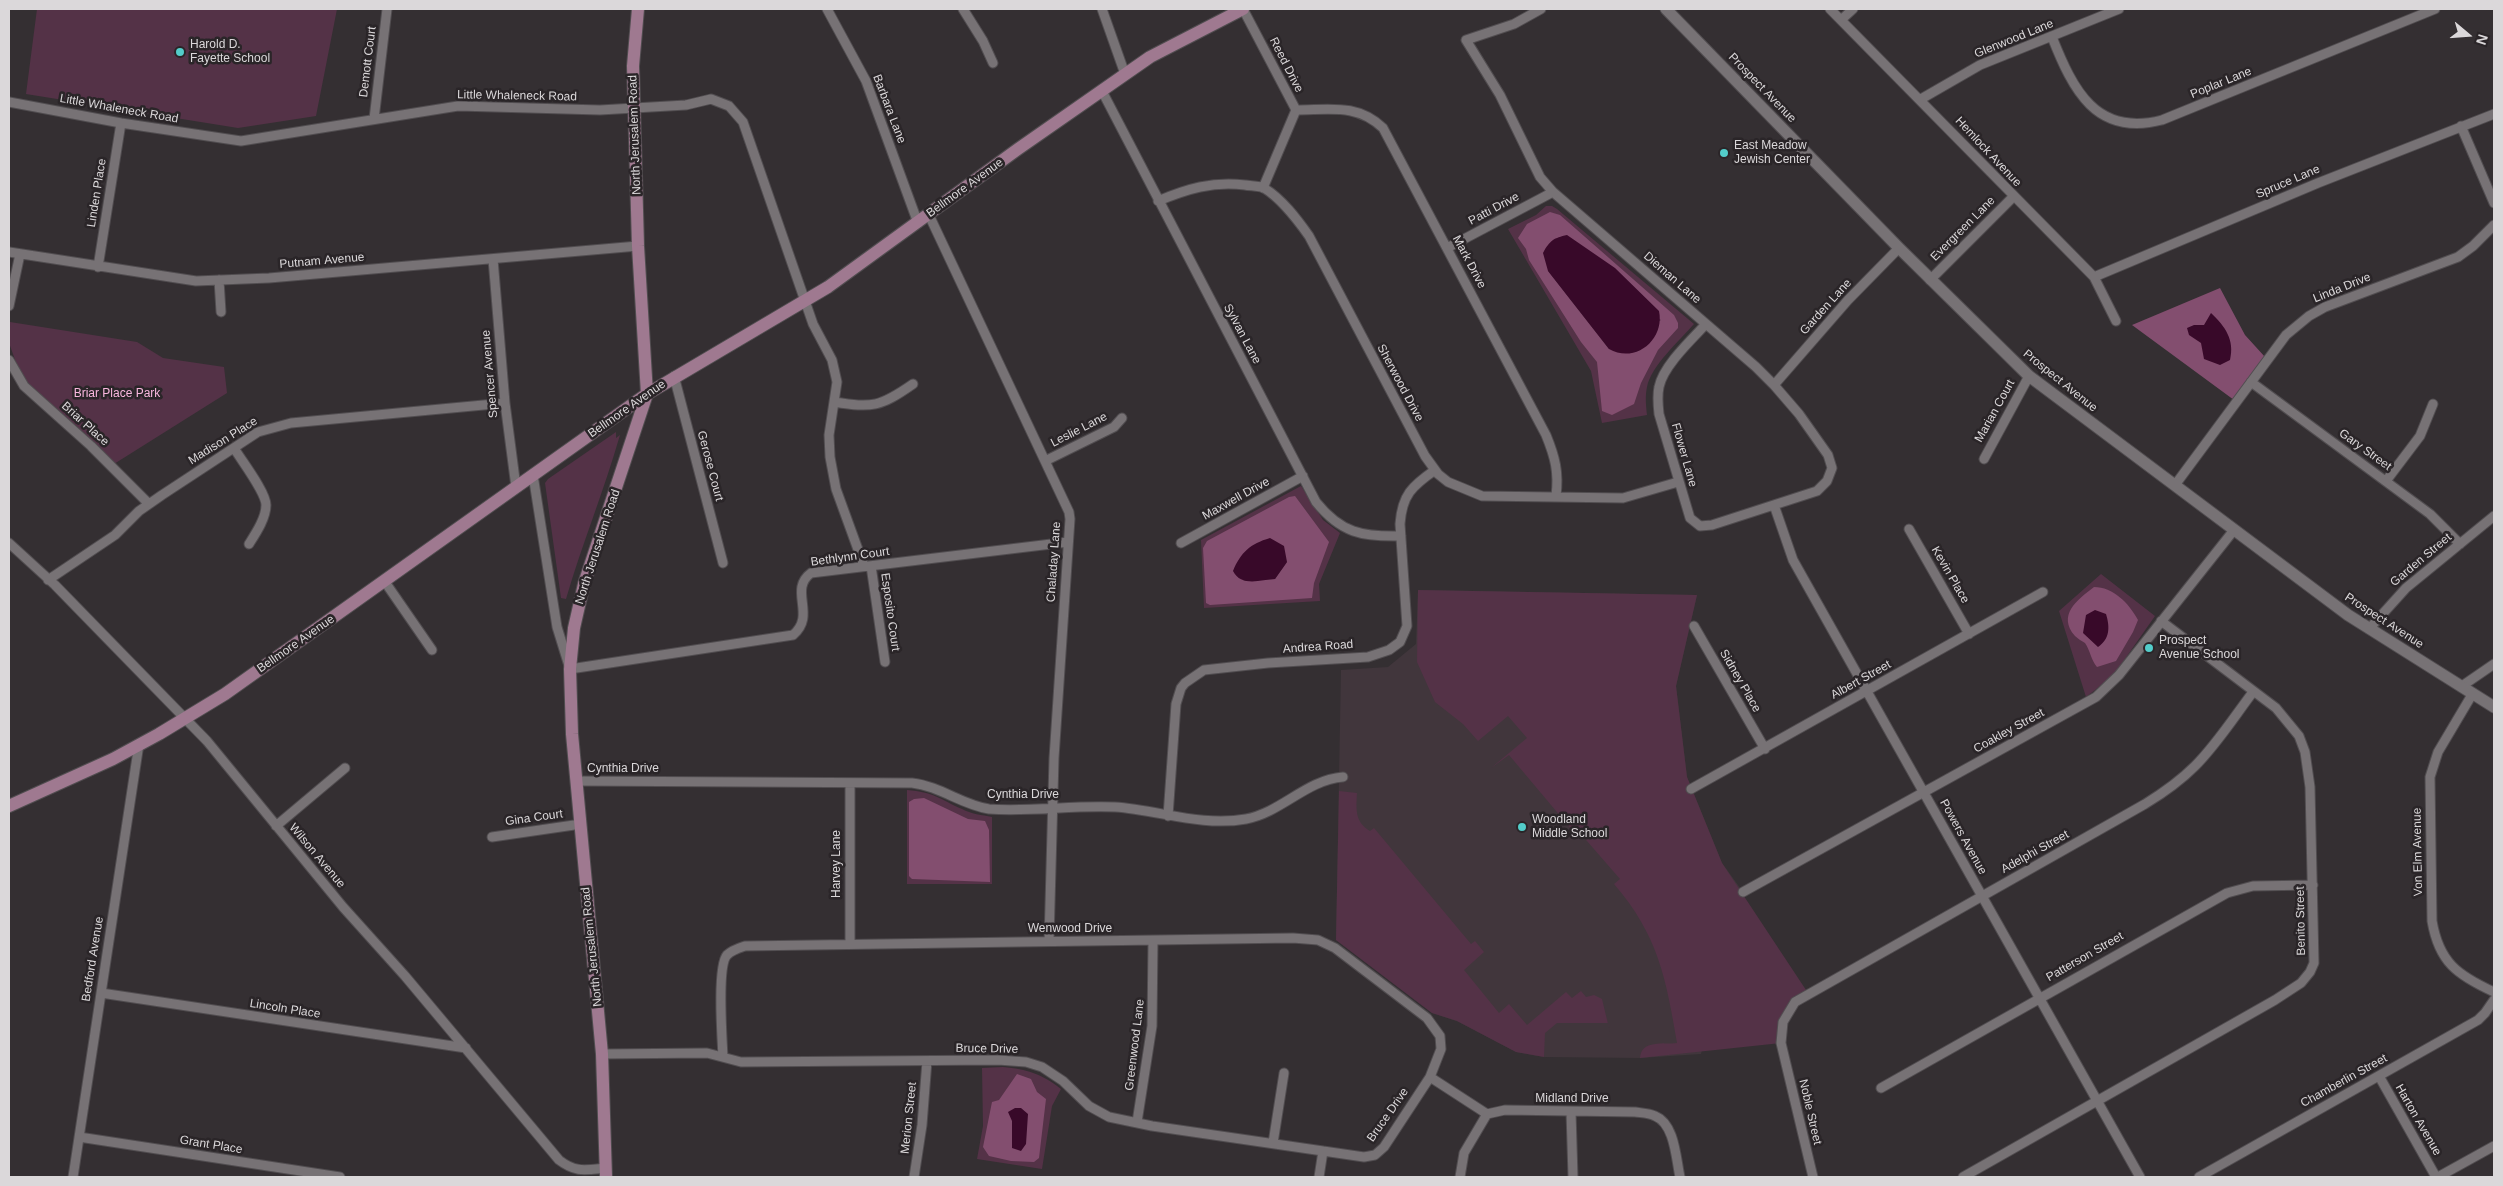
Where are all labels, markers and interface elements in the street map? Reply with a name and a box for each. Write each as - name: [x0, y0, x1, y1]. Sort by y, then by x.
- north arrow: [2443, 10, 2493, 60]
- street label: Glenwood Lane: [1972, 17, 2056, 61]
- street label: Demott Court: [357, 26, 379, 98]
- text: N: [2473, 32, 2491, 47]
- street label: Reed Drive: [1266, 35, 1306, 95]
- place label: Harold D. Fayette School: [190, 38, 270, 66]
- marker: Harold D. Fayette School: [174, 46, 186, 58]
- street label: Prospect Avenue: [1725, 50, 1799, 126]
- street label: Poplar Lane: [2188, 64, 2254, 102]
- street label: Barbara Lane: [869, 72, 909, 146]
- street label: North Jerusalem Road: [626, 75, 644, 195]
- street label: Little Whaleneck Road: [457, 88, 577, 104]
- street label: Little Whaleneck Road: [59, 91, 179, 127]
- street label: Hemlock Avenue: [1952, 114, 2024, 190]
- place label: East Meadow Jewish Center: [1734, 139, 1810, 167]
- marker: East Meadow Jewish Center: [1718, 147, 1730, 159]
- street label: Bellmore Avenue: [924, 155, 1006, 221]
- street label: Linden Place: [84, 158, 110, 228]
- street label: Spruce Lane: [2254, 162, 2322, 202]
- street label: Patti Drive: [1466, 190, 1522, 228]
- street label: Evergreen Lane: [1928, 194, 1998, 264]
- street label: Mark Drive: [1449, 233, 1489, 291]
- street label: Dieman Lane: [1640, 249, 1704, 307]
- street label: Putnam Avenue: [279, 250, 365, 272]
- street label: Linda Drive: [2311, 270, 2373, 306]
- street label: Garden Lane: [1797, 276, 1855, 338]
- street label: Sylvan Lane: [1220, 301, 1264, 367]
- street label: Spencer Avenue: [479, 329, 501, 419]
- street label: Sherwood Drive: [1374, 342, 1426, 424]
- street label: Prospect Avenue: [2020, 347, 2100, 415]
- street label: Bellmore Avenue: [586, 377, 668, 441]
- street label: Marian Court: [1972, 377, 2018, 445]
- park label: Briar Place Park: [74, 387, 160, 401]
- street label: Briar Place: [58, 399, 112, 449]
- street label: Leslie Lane: [1048, 410, 1110, 450]
- street label: Madison Place: [186, 414, 260, 468]
- street label: Flower Lane: [1668, 421, 1700, 489]
- street label: Gary Street: [2336, 426, 2394, 474]
- street label: Gerose Court: [694, 429, 726, 503]
- street label: Maxwell Drive: [1200, 475, 1272, 523]
- street label: North Jerusalem Road: [573, 488, 623, 606]
- street label: Chaladay Lane: [1044, 521, 1064, 603]
- street label: Garden Street: [2388, 530, 2454, 590]
- street label: Bethlynn Court: [810, 544, 890, 570]
- street label: Kevin Place: [1928, 544, 1972, 606]
- street label: Esposito Court: [877, 572, 903, 652]
- street label: Prospect Avenue: [2342, 590, 2426, 652]
- street label: Bellmore Avenue: [255, 612, 337, 676]
- place label: Prospect Avenue School: [2159, 634, 2240, 662]
- street label: Andrea Road: [1282, 637, 1354, 657]
- marker: Prospect Avenue School: [2143, 642, 2155, 654]
- street label: Sidney Place: [1716, 647, 1764, 715]
- street label: Albert Street: [1828, 658, 1894, 702]
- street label: Coakley Street: [1971, 706, 2047, 756]
- street label: Cynthia Drive: [587, 762, 659, 776]
- street label: Cynthia Drive: [987, 788, 1059, 802]
- street label: Powers Avenue: [1936, 797, 1990, 877]
- street label: Gina Court: [504, 807, 564, 829]
- street label: Von Elm Avenue: [2410, 808, 2426, 896]
- place label: Woodland Middle School: [1532, 813, 1607, 841]
- street label: Wilson Avenue: [286, 821, 348, 891]
- marker: Woodland Middle School: [1516, 821, 1528, 833]
- street label: Adelphi Street: [1999, 827, 2071, 877]
- street label: Harvey Lane: [830, 830, 844, 898]
- street label: Benito Street: [2293, 886, 2309, 956]
- street label: North Jerusalem Road: [579, 887, 605, 1007]
- street label: Bedford Avenue: [79, 915, 107, 1003]
- street label: Wenwood Drive: [1028, 922, 1112, 936]
- street label: Patterson Street: [2044, 929, 2126, 985]
- street label: Lincoln Place: [249, 996, 321, 1022]
- street label: Greenwood Lane: [1122, 998, 1148, 1092]
- street label: Bruce Drive: [956, 1041, 1018, 1057]
- street label: Chamberlin Street: [2298, 1051, 2390, 1111]
- street label: Noble Street: [1795, 1078, 1825, 1146]
- street label: Merion Street: [898, 1081, 920, 1155]
- street label: Harton Avenue: [2392, 1082, 2444, 1158]
- street label: Bruce Drive: [1364, 1085, 1412, 1145]
- street label: Midland Drive: [1535, 1092, 1609, 1106]
- street label: Grant Place: [179, 1133, 243, 1157]

